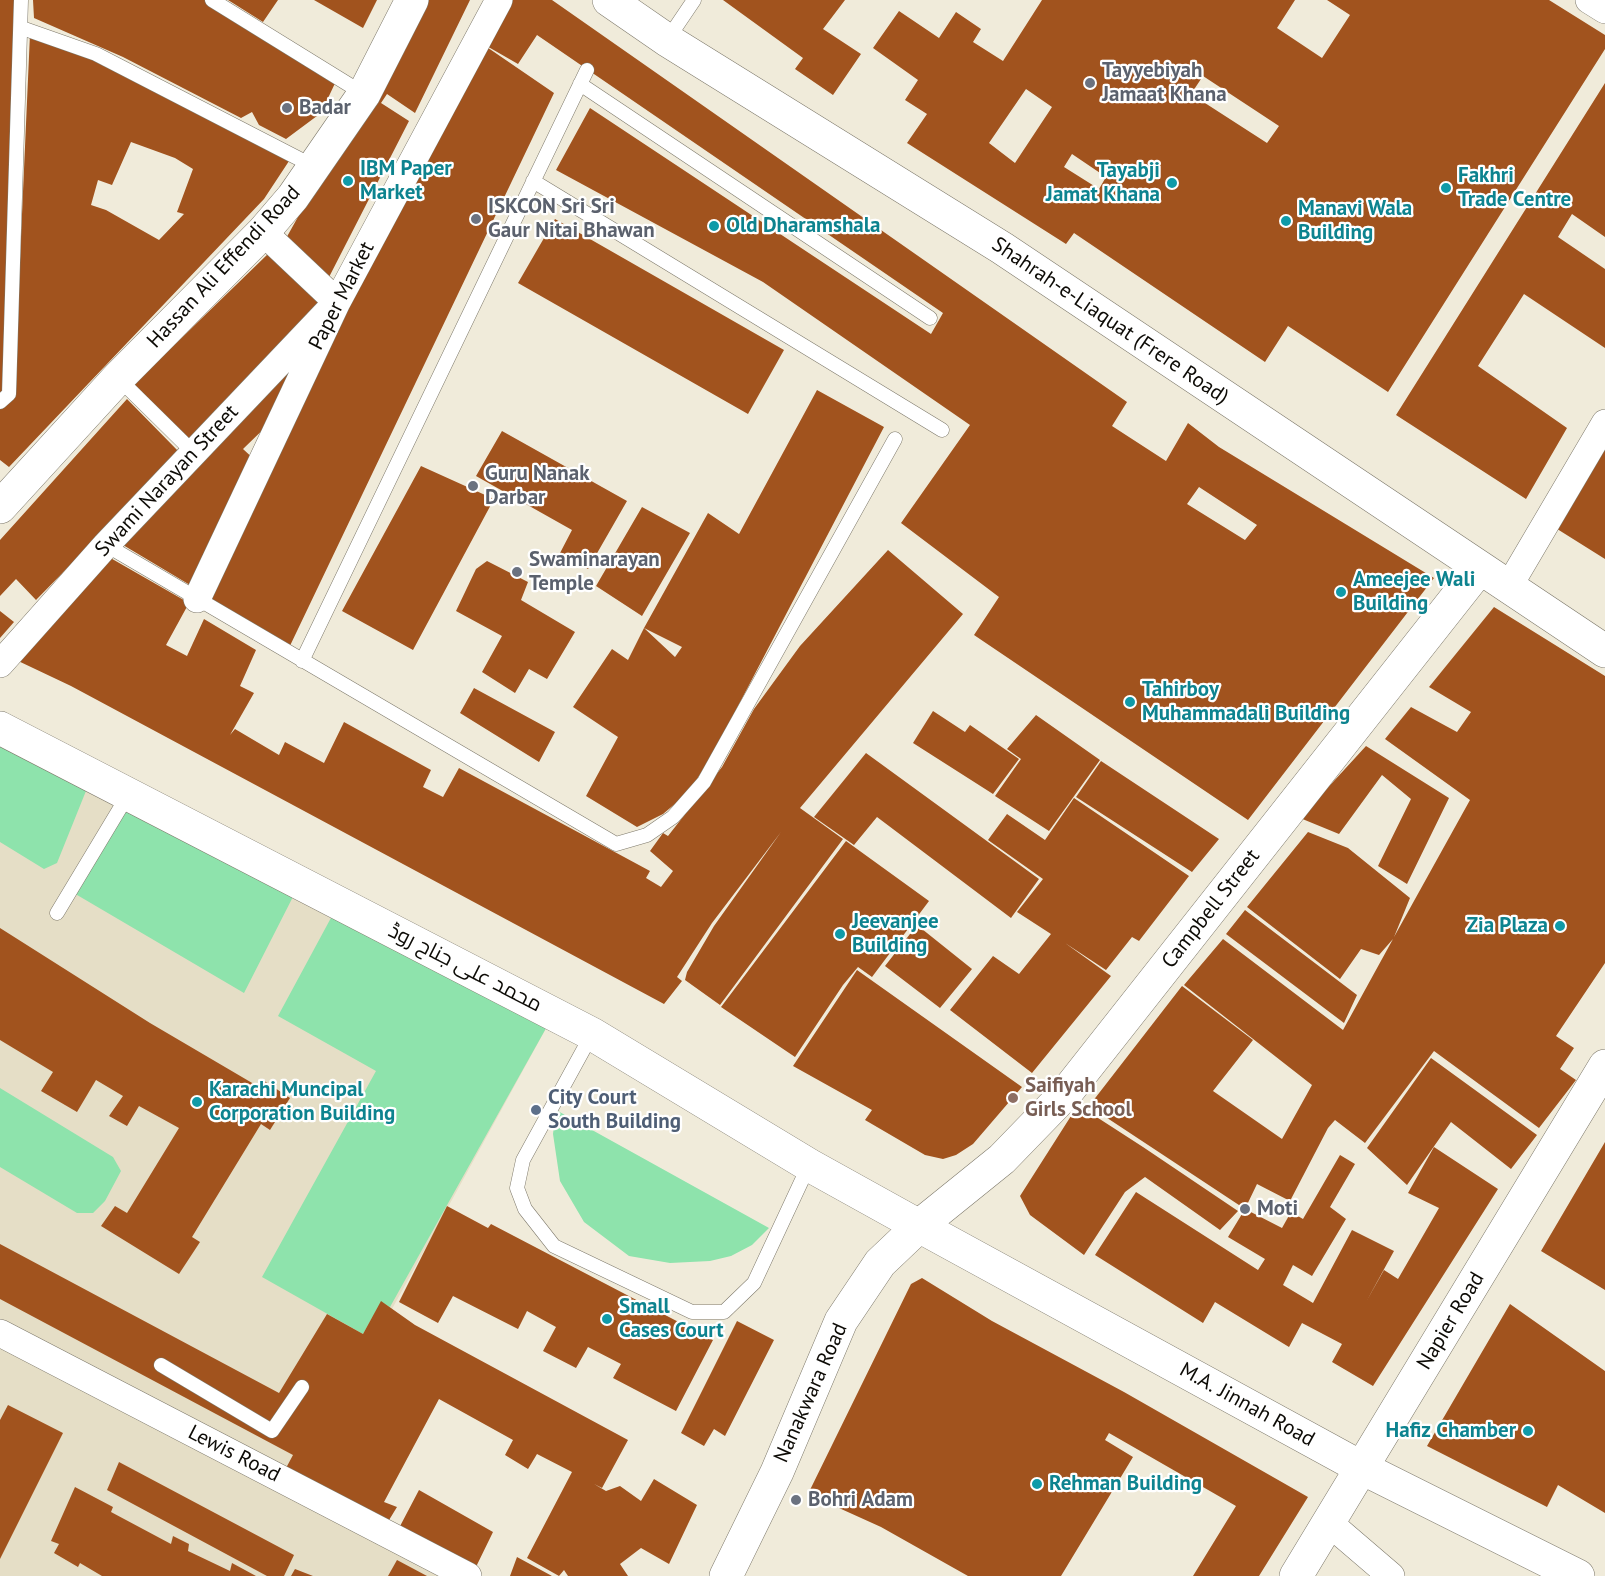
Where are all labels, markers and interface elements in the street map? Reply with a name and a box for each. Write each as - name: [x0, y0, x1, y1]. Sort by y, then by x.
- place label: Tayyebiyah Jamaat Khana: [1102, 58, 1227, 108]
- marker: Tayyebiyah Jamaat Khana: [1083, 76, 1097, 90]
- place label: Badar: [299, 95, 351, 121]
- marker: Badar: [280, 101, 294, 115]
- place label: IBM Paper Market: [360, 156, 452, 206]
- place label: Tayabji Jamat Khana: [1046, 158, 1160, 208]
- place label: Fakhri Trade Centre: [1458, 163, 1571, 213]
- marker: IBM Paper Market: [341, 174, 355, 188]
- marker: Tayabji Jamat Khana: [1165, 176, 1179, 190]
- street label: Hassan Ali Effendi Road: [142, 181, 306, 353]
- marker: Fakhri Trade Centre: [1439, 181, 1453, 195]
- place label: ISKCON Sri Sri Gaur Nitai Bhawan: [488, 194, 655, 244]
- place label: Manavi Wala Building: [1298, 196, 1412, 246]
- marker: ISKCON Sri Sri Gaur Nitai Bhawan: [469, 212, 483, 226]
- place label: Old Dharamshala: [726, 213, 880, 239]
- marker: Manavi Wala Building: [1279, 214, 1293, 228]
- marker: Old Dharamshala: [707, 219, 721, 233]
- street label: Shahrah-e-Liaquat (Frere Road): [987, 232, 1233, 410]
- street label: Paper Market: [304, 238, 380, 354]
- street label: Swami Narayan Street: [90, 400, 244, 562]
- place label: Guru Nanak Darbar: [485, 461, 589, 511]
- marker: Guru Nanak Darbar: [466, 479, 480, 493]
- place label: Swaminarayan Temple: [529, 547, 660, 597]
- marker: Swaminarayan Temple: [510, 565, 524, 579]
- place label: Ameejee Wali Building: [1353, 567, 1475, 617]
- marker: Ameejee Wali Building: [1334, 585, 1348, 599]
- place label: Tahirboy Muhammadali Building: [1142, 677, 1350, 727]
- marker: Tahirboy Muhammadali Building: [1123, 695, 1137, 709]
- street label: Campbell Street: [1157, 845, 1265, 973]
- place label: Jeevanjee Building: [852, 909, 939, 959]
- place label: Zia Plaza: [1467, 913, 1548, 939]
- street label: محمد علی جناح روڈ: [384, 918, 546, 1018]
- marker: Zia Plaza: [1553, 919, 1567, 933]
- marker: Jeevanjee Building: [833, 927, 847, 941]
- place label: Saifiyah Girls School: [1025, 1073, 1132, 1123]
- place label: Karachi Muncipal Corporation Building: [209, 1077, 395, 1127]
- place label: City Court South Building: [548, 1085, 681, 1135]
- marker: Saifiyah Girls School: [1006, 1091, 1020, 1105]
- marker: Karachi Muncipal Corporation Building: [190, 1095, 204, 1109]
- marker: City Court South Building: [529, 1103, 543, 1117]
- place label: Moti: [1257, 1196, 1298, 1222]
- marker: Moti: [1238, 1202, 1252, 1216]
- street label: Napier Road: [1412, 1268, 1490, 1374]
- place label: Small Cases Court: [619, 1294, 724, 1344]
- marker: Small Cases Court: [600, 1312, 614, 1326]
- street label: Nanakwara Road: [769, 1319, 853, 1467]
- street label: M.A. Jinnah Road: [1175, 1357, 1319, 1453]
- place label: Hafiz Chamber: [1386, 1418, 1516, 1444]
- street label: Lewis Road: [184, 1420, 284, 1488]
- marker: Hafiz Chamber: [1521, 1424, 1535, 1438]
- place label: Rehman Building: [1049, 1471, 1202, 1497]
- marker: Rehman Building: [1030, 1477, 1044, 1491]
- place label: Bohri Adam: [808, 1487, 913, 1513]
- marker: Bohri Adam: [789, 1493, 803, 1507]

